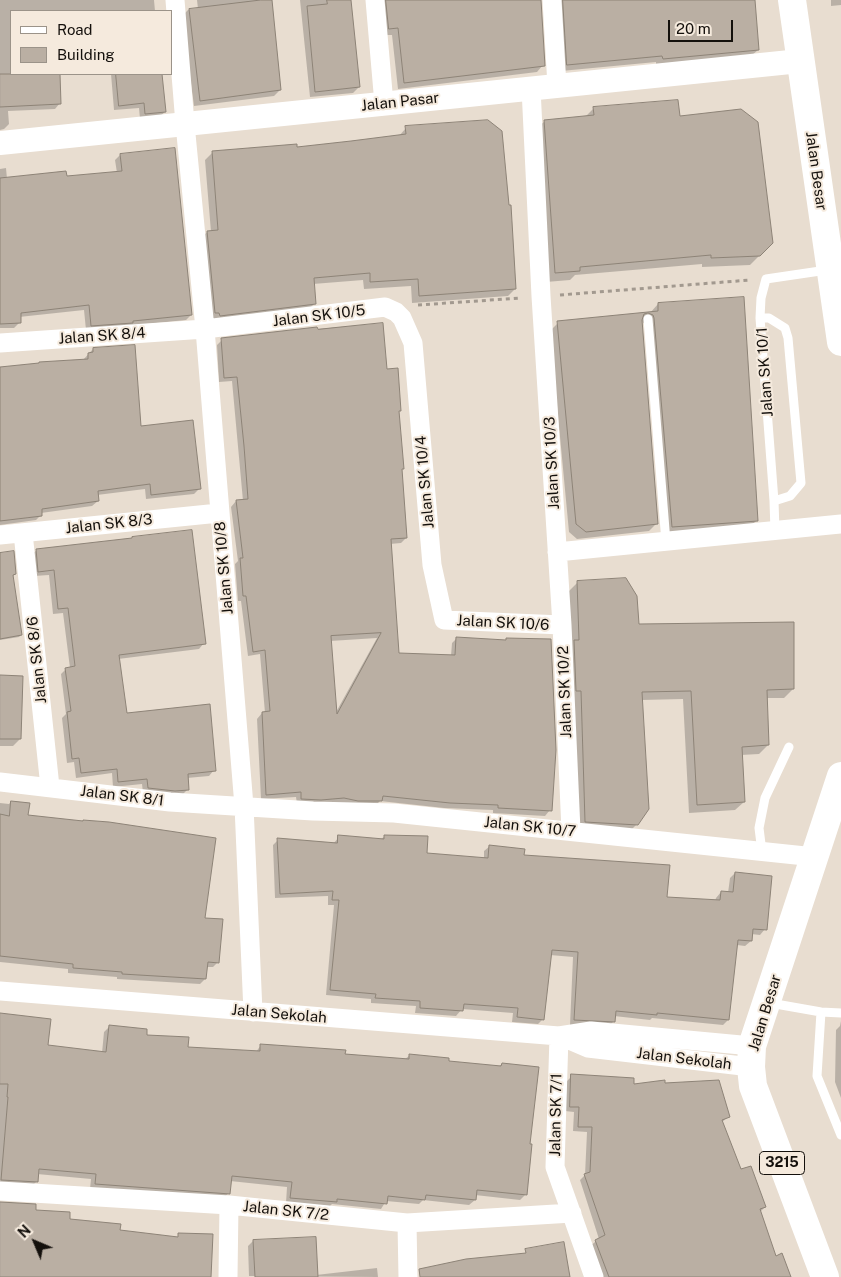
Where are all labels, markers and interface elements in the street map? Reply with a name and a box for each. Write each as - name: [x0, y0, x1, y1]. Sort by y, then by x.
- legend: [10, 10, 172, 75]
- scale bar: [671, 10, 736, 42]
- text: 20 m: [676, 20, 711, 37]
- text: Road: [57, 21, 93, 38]
- text: Building: [57, 46, 115, 63]
- street label: Jalan Pasar: [360, 89, 440, 115]
- street label: Jalan Besar: [802, 130, 830, 212]
- street label: Jalan SK 10/5: [272, 301, 366, 331]
- street label: Jalan SK 8/4: [58, 324, 146, 348]
- street label: Jalan SK 10/1: [753, 327, 777, 417]
- street label: Jalan SK 10/3: [541, 416, 563, 510]
- street label: Jalan SK 10/4: [412, 435, 438, 529]
- street label: Jalan SK 8/3: [65, 510, 153, 538]
- street label: Jalan SK 10/8: [211, 521, 237, 615]
- street label: Jalan SK 10/6: [456, 612, 550, 634]
- street label: Jalan SK 8/6: [23, 616, 51, 704]
- street label: Jalan SK 10/2: [554, 645, 576, 739]
- street label: Jalan SK 8/1: [79, 782, 165, 810]
- street label: Jalan SK 10/7: [483, 813, 577, 841]
- street label: Jalan Besar: [745, 972, 785, 1054]
- street label: Jalan Sekolah: [231, 1001, 327, 1027]
- street label: Jalan Sekolah: [635, 1044, 733, 1074]
- street label: Jalan SK 7/1: [546, 1073, 566, 1157]
- road number: 3215: [760, 1152, 804, 1174]
- street label: Jalan SK 7/2: [242, 1198, 330, 1224]
- north arrow: [10, 1217, 60, 1267]
- text: N: [15, 1222, 34, 1241]

